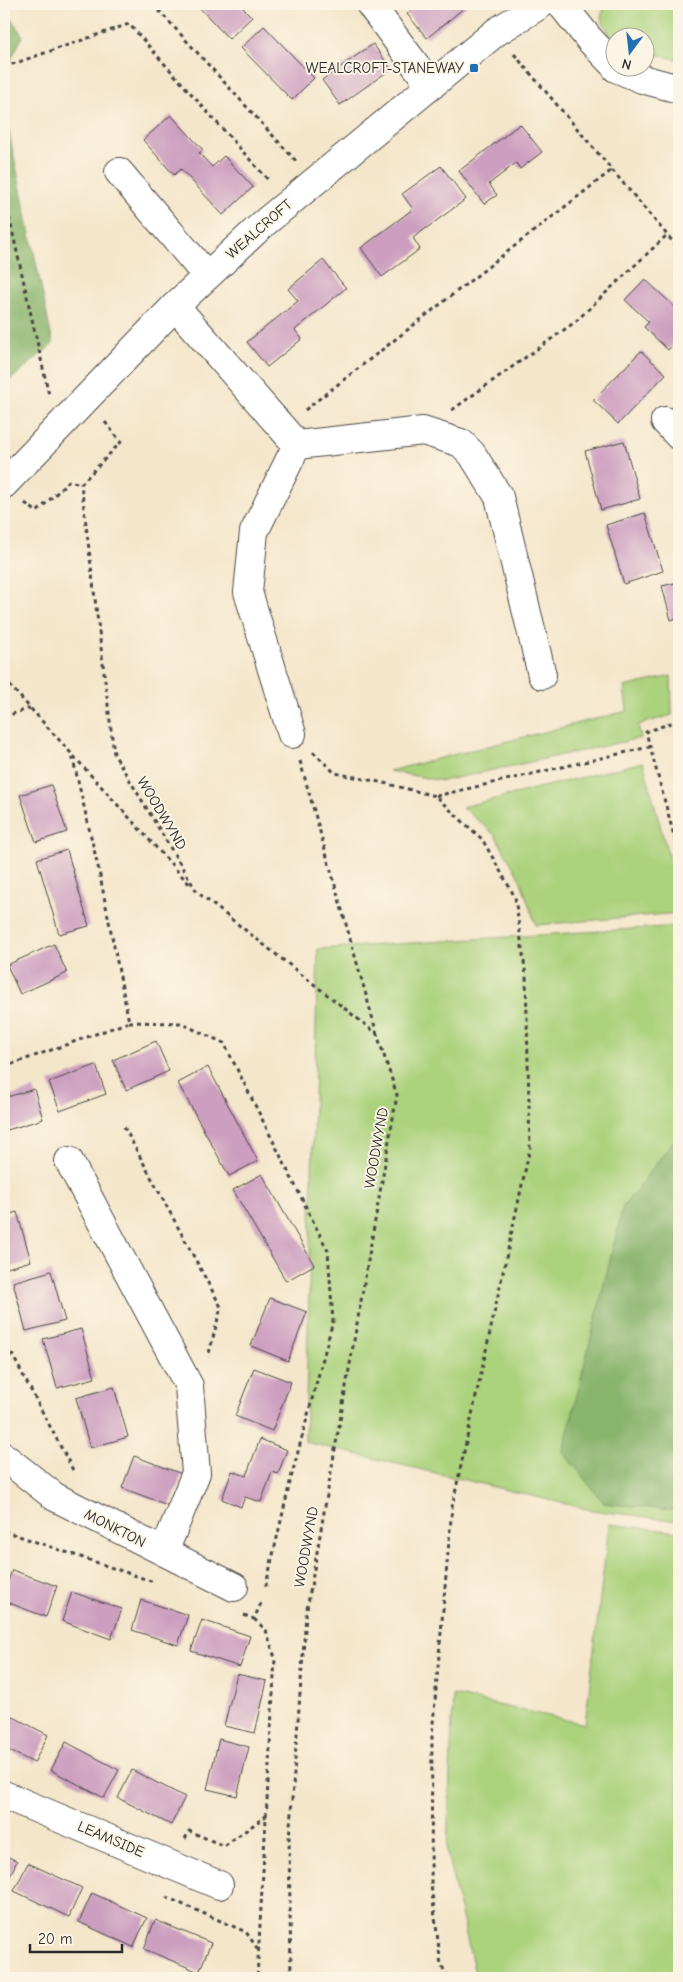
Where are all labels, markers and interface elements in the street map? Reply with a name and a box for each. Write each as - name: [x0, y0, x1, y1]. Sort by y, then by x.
- north arrow: [606, 28, 656, 78]
- text: N: [620, 55, 633, 73]
- place label: WEALCROFT-STANEWAY: [306, 59, 464, 77]
- marker: WEALCROFT-STANEWAY: [468, 62, 480, 74]
- street label: WEALCROFT: [222, 195, 296, 263]
- street label: WOODWYND: [133, 773, 191, 853]
- street label: WOODWYND: [360, 1106, 392, 1190]
- street label: MONKTON: [81, 1505, 149, 1551]
- street label: WOODWYND: [290, 1505, 322, 1589]
- street label: LEAMSIDE: [75, 1817, 147, 1861]
- scale bar: [30, 1922, 122, 1954]
- text: 20 m: [38, 1930, 72, 1948]

